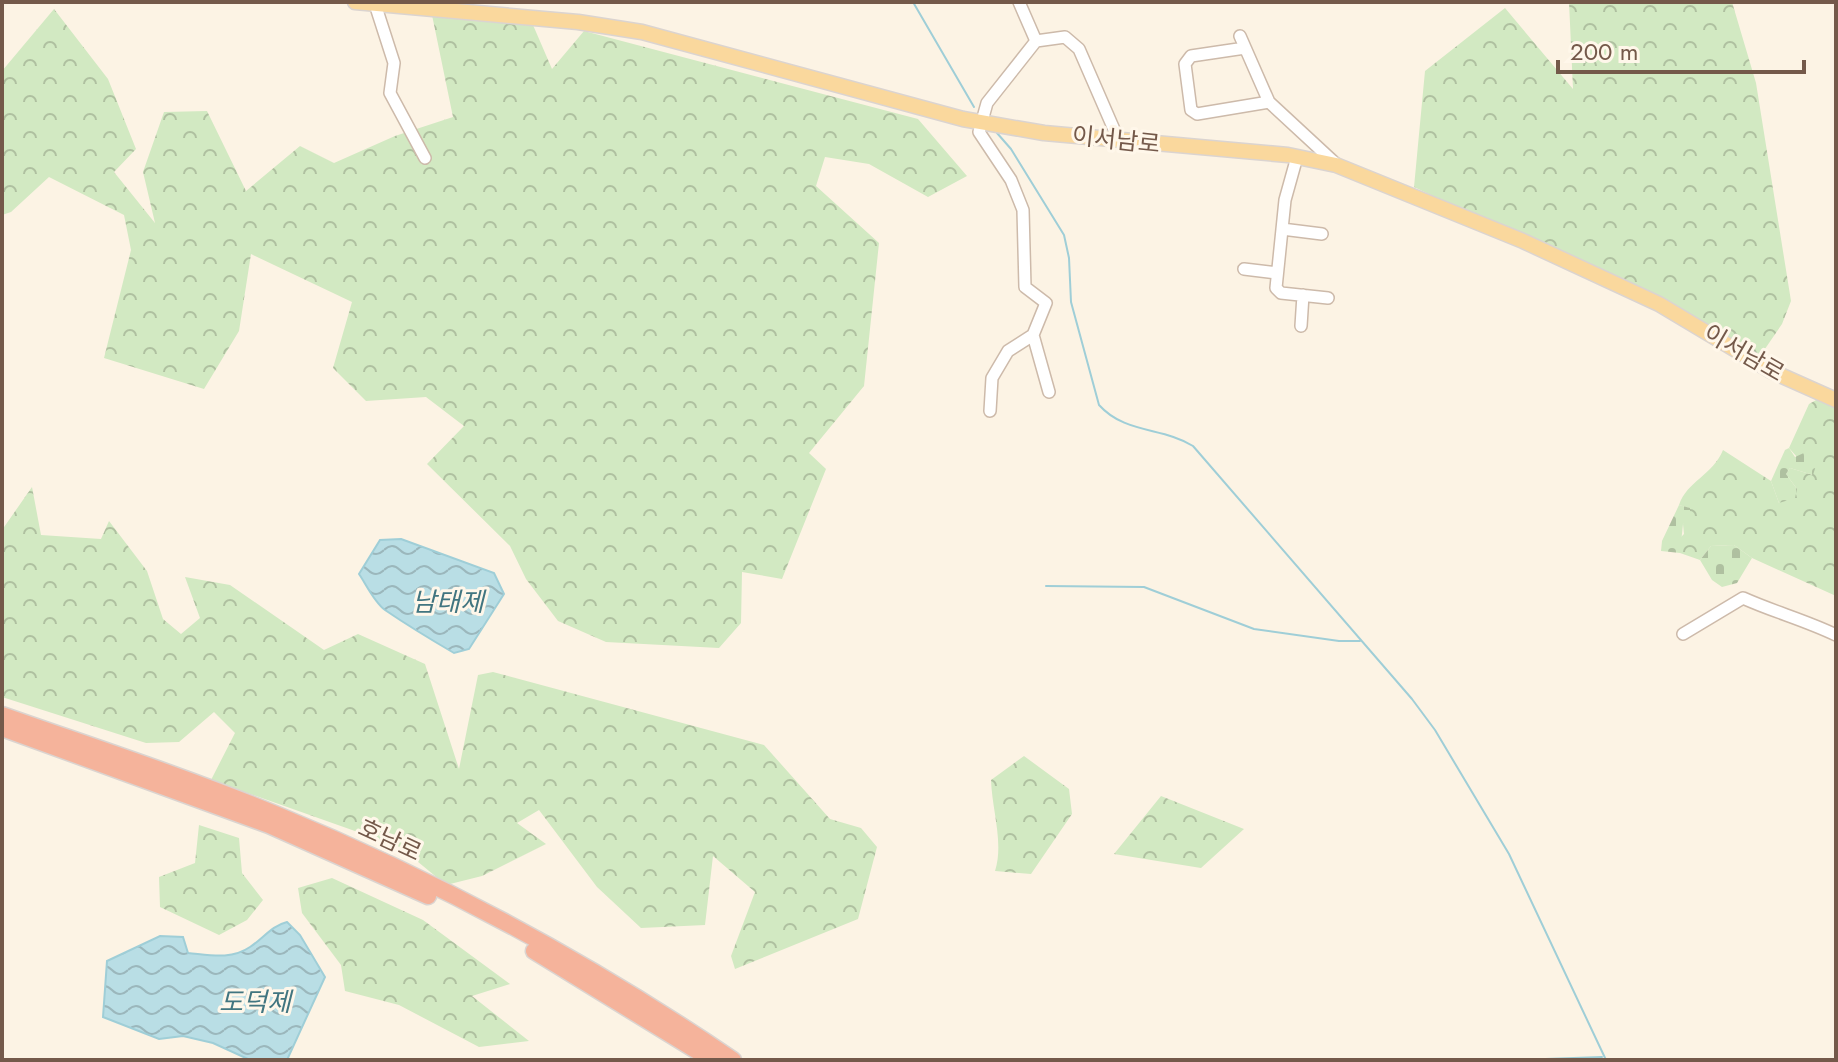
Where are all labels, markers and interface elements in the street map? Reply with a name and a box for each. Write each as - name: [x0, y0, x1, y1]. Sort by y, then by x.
- scale bar: [1558, 24, 1804, 74]
- text: 200 m: [1570, 34, 1638, 69]
- street label: 이서남로: [1070, 117, 1162, 162]
- street label: 이서남로: [1697, 315, 1791, 390]
- water label: 남태제: [412, 583, 487, 621]
- street label: 호남로: [353, 810, 428, 869]
- water label: 도덕제: [219, 983, 294, 1021]

